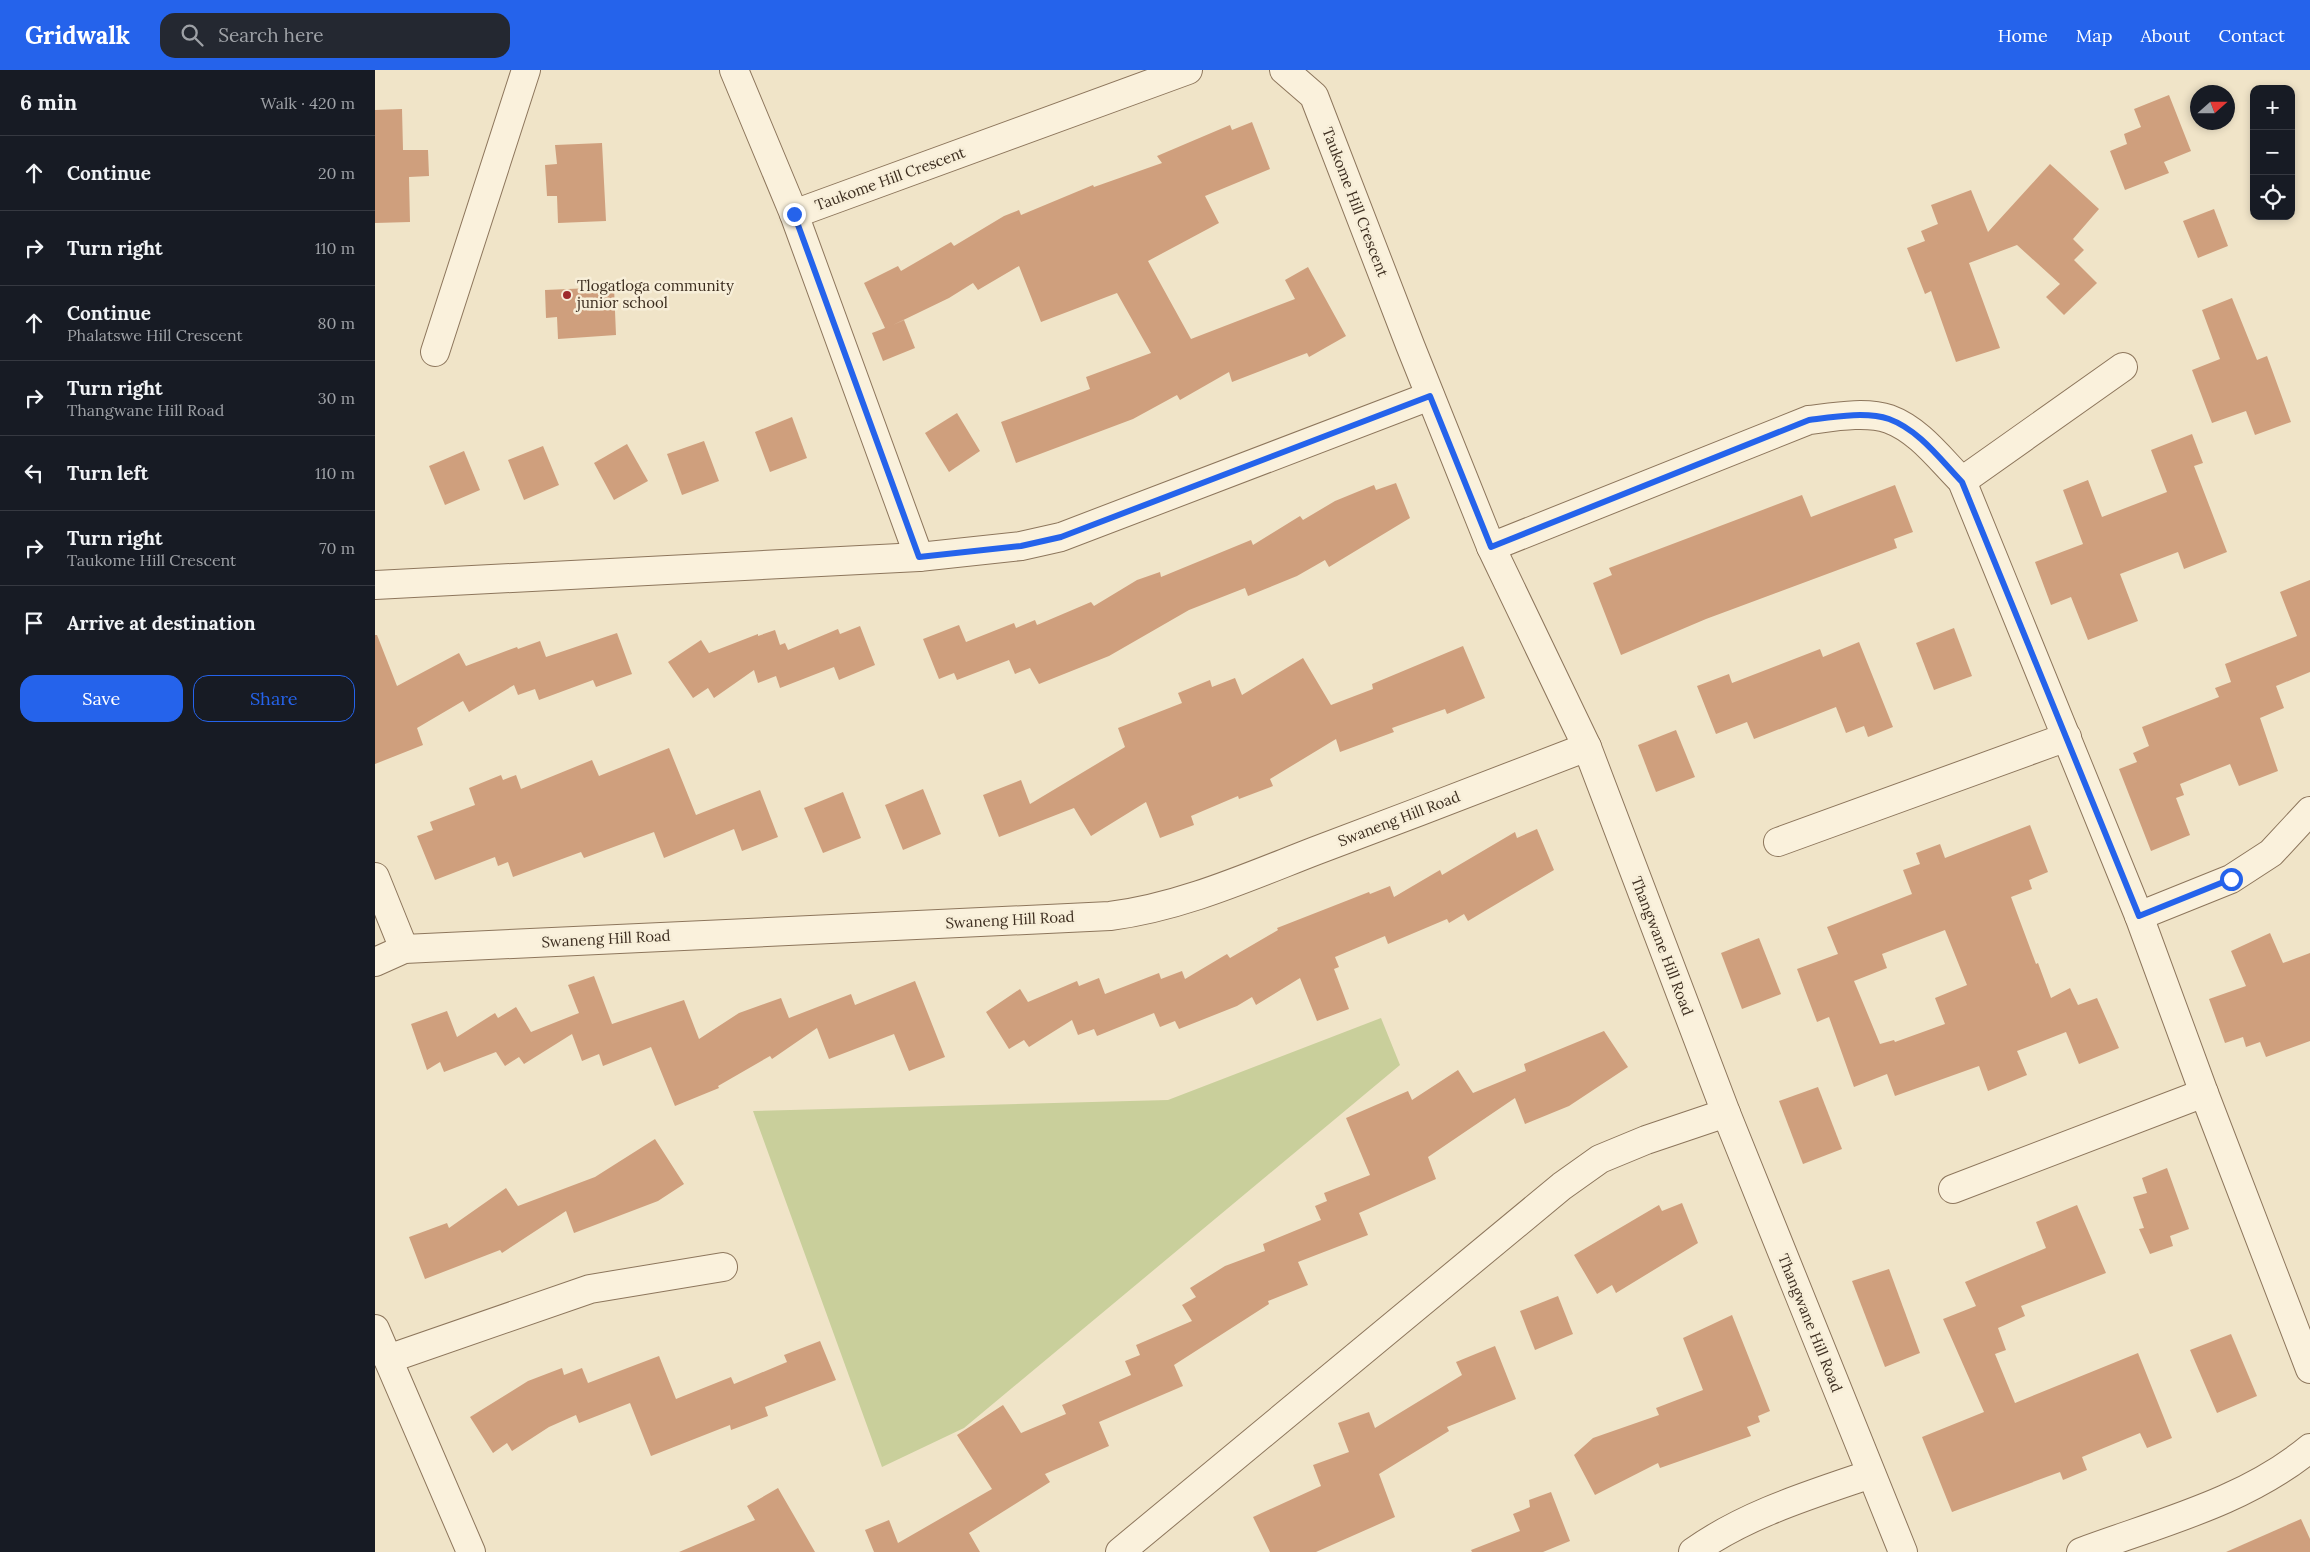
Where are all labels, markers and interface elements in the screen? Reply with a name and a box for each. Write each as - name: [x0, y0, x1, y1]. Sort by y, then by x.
- search box: [160, 13, 510, 58]
- text: Gridwalk: [25, 20, 130, 51]
- icon: search: [178, 21, 206, 49]
- text: Search here: [218, 23, 324, 47]
- text: Home: [1998, 24, 2048, 47]
- text: Map: [2076, 24, 2112, 47]
- text: About: [2140, 24, 2190, 47]
- text: Contact: [2218, 24, 2285, 47]
- north arrow: [2190, 85, 2235, 130]
- map controls: [2250, 85, 2295, 220]
- button: +: [2250, 85, 2295, 130]
- text: 6 min: [20, 89, 77, 116]
- text: Walk · 420 m: [260, 93, 355, 113]
- street label: Taukome Hill Crescent: [1318, 124, 1393, 279]
- button: −: [2250, 130, 2295, 175]
- street label: Taukome Hill Crescent: [812, 142, 968, 215]
- icon: ahead: [20, 159, 48, 187]
- text: Continue: [67, 161, 151, 185]
- text: 20 m: [318, 163, 355, 183]
- button: locate: [2250, 175, 2295, 220]
- route end: [783, 203, 806, 226]
- icon: right: [20, 234, 48, 262]
- text: Turn right: [67, 236, 163, 260]
- text: 110 m: [315, 238, 355, 258]
- place label: Tlogatloga community junior school: [575, 276, 734, 312]
- marker: Tlogatloga community junior school: [561, 289, 573, 301]
- text: Continue: [67, 301, 151, 325]
- icon: ahead: [20, 309, 48, 337]
- text: 80 m: [318, 313, 355, 333]
- text: Phalatswe Hill Crescent: [67, 325, 243, 345]
- text: Turn right: [67, 376, 163, 400]
- icon: right: [20, 384, 48, 412]
- text: 30 m: [318, 388, 355, 408]
- text: Thangwane Hill Road: [67, 400, 224, 420]
- icon: left: [20, 459, 48, 487]
- text: Turn left: [67, 461, 148, 485]
- text: 110 m: [315, 463, 355, 483]
- text: Turn right: [67, 526, 163, 550]
- icon: right: [20, 534, 48, 562]
- text: 70 m: [319, 538, 355, 558]
- text: Taukome Hill Crescent: [67, 550, 236, 570]
- icon: arrive: [20, 609, 48, 637]
- text: Arrive at destination: [67, 611, 256, 635]
- button: Save: [20, 675, 183, 722]
- button: Share: [193, 675, 355, 722]
- street label: Swaneng Hill Road: [1335, 786, 1463, 851]
- route start: [2220, 868, 2243, 891]
- street label: Thangwane Hill Road: [1627, 874, 1698, 1018]
- street label: Swaneng Hill Road: [945, 907, 1075, 932]
- street label: Swaneng Hill Road: [541, 926, 671, 951]
- street label: Thangwane Hill Road: [1774, 1251, 1847, 1395]

